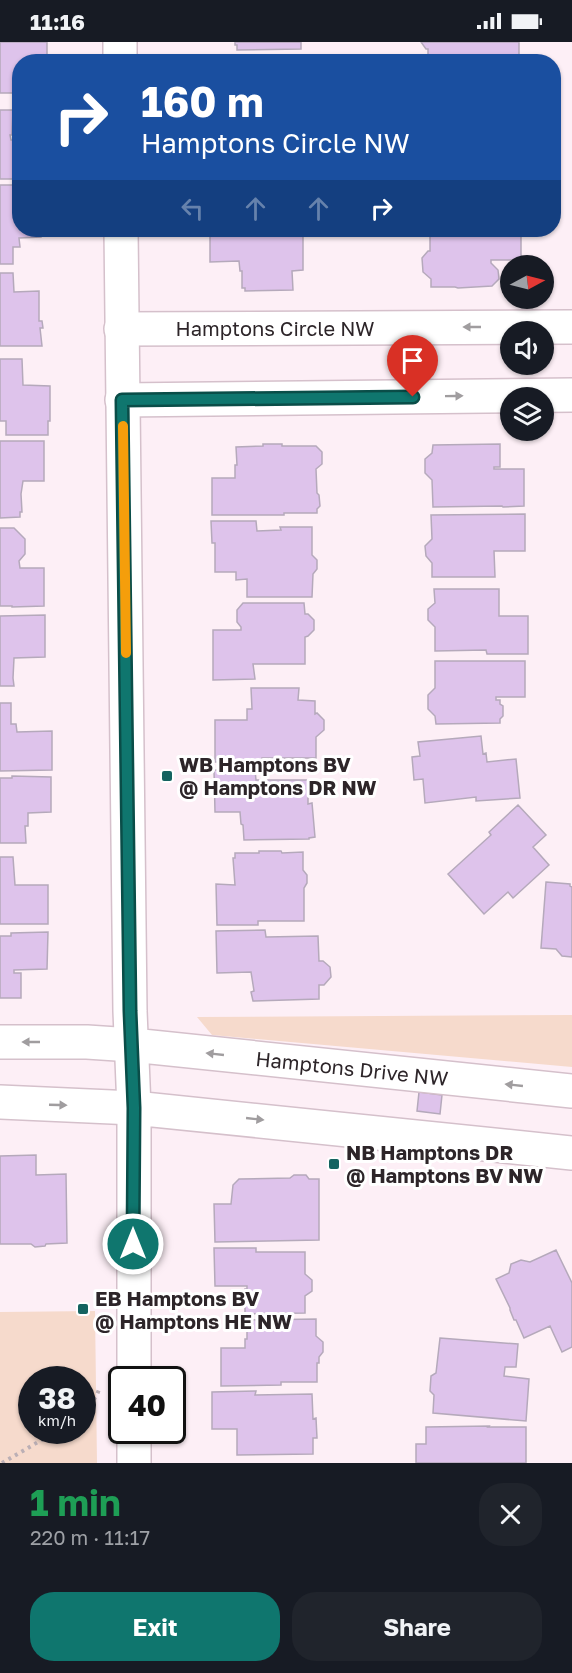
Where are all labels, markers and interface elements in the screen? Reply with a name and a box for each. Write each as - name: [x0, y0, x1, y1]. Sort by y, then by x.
- text: 11:16: [30, 8, 85, 35]
- text: 160 m: [141, 76, 264, 126]
- icon: right: [42, 78, 120, 156]
- text: Hamptons Circle NW: [141, 127, 410, 159]
- icon: left: [176, 192, 209, 225]
- icon: ahead: [239, 192, 272, 225]
- icon: ahead: [302, 192, 335, 225]
- icon: right: [365, 192, 398, 225]
- north arrow: [500, 255, 554, 309]
- map controls: [500, 255, 554, 441]
- street label: Hamptons Circle NW: [175, 316, 375, 340]
- button: sound: [500, 321, 554, 375]
- one-way arrow: [462, 322, 481, 332]
- pin: [387, 335, 438, 397]
- icon: arrive: [396, 344, 429, 377]
- button: layers: [500, 387, 554, 441]
- one-way arrow: [444, 391, 463, 401]
- place label: WB Hamptons BV @ Hamptons DR NW: [179, 752, 377, 799]
- marker: WB Hamptons BV @ Hamptons DR NW: [160, 769, 174, 783]
- one-way arrow: [22, 1037, 41, 1047]
- street label: Hamptons Drive NW: [255, 1046, 449, 1090]
- one-way arrow: [206, 1049, 225, 1059]
- one-way arrow: [504, 1080, 523, 1090]
- one-way arrow: [49, 1100, 68, 1109]
- one-way arrow: [245, 1115, 264, 1124]
- place label: NB Hamptons DR @ Hamptons BV NW: [346, 1140, 543, 1187]
- marker: NB Hamptons DR @ Hamptons BV NW: [327, 1157, 341, 1171]
- position arrow: [101, 1212, 165, 1276]
- place label: EB Hamptons BV @ Hamptons HE NW: [95, 1286, 292, 1333]
- marker: EB Hamptons BV @ Hamptons HE NW: [76, 1302, 90, 1316]
- speed limit sign: 40: [108, 1366, 186, 1444]
- text: 38: [38, 1380, 76, 1416]
- text: km/h: [38, 1411, 76, 1429]
- text: 1 min: [30, 1481, 121, 1524]
- button: close: [479, 1483, 542, 1546]
- text: 220 m · 11:17: [30, 1525, 150, 1549]
- button: Exit: [30, 1592, 280, 1661]
- button: Share: [292, 1592, 542, 1661]

